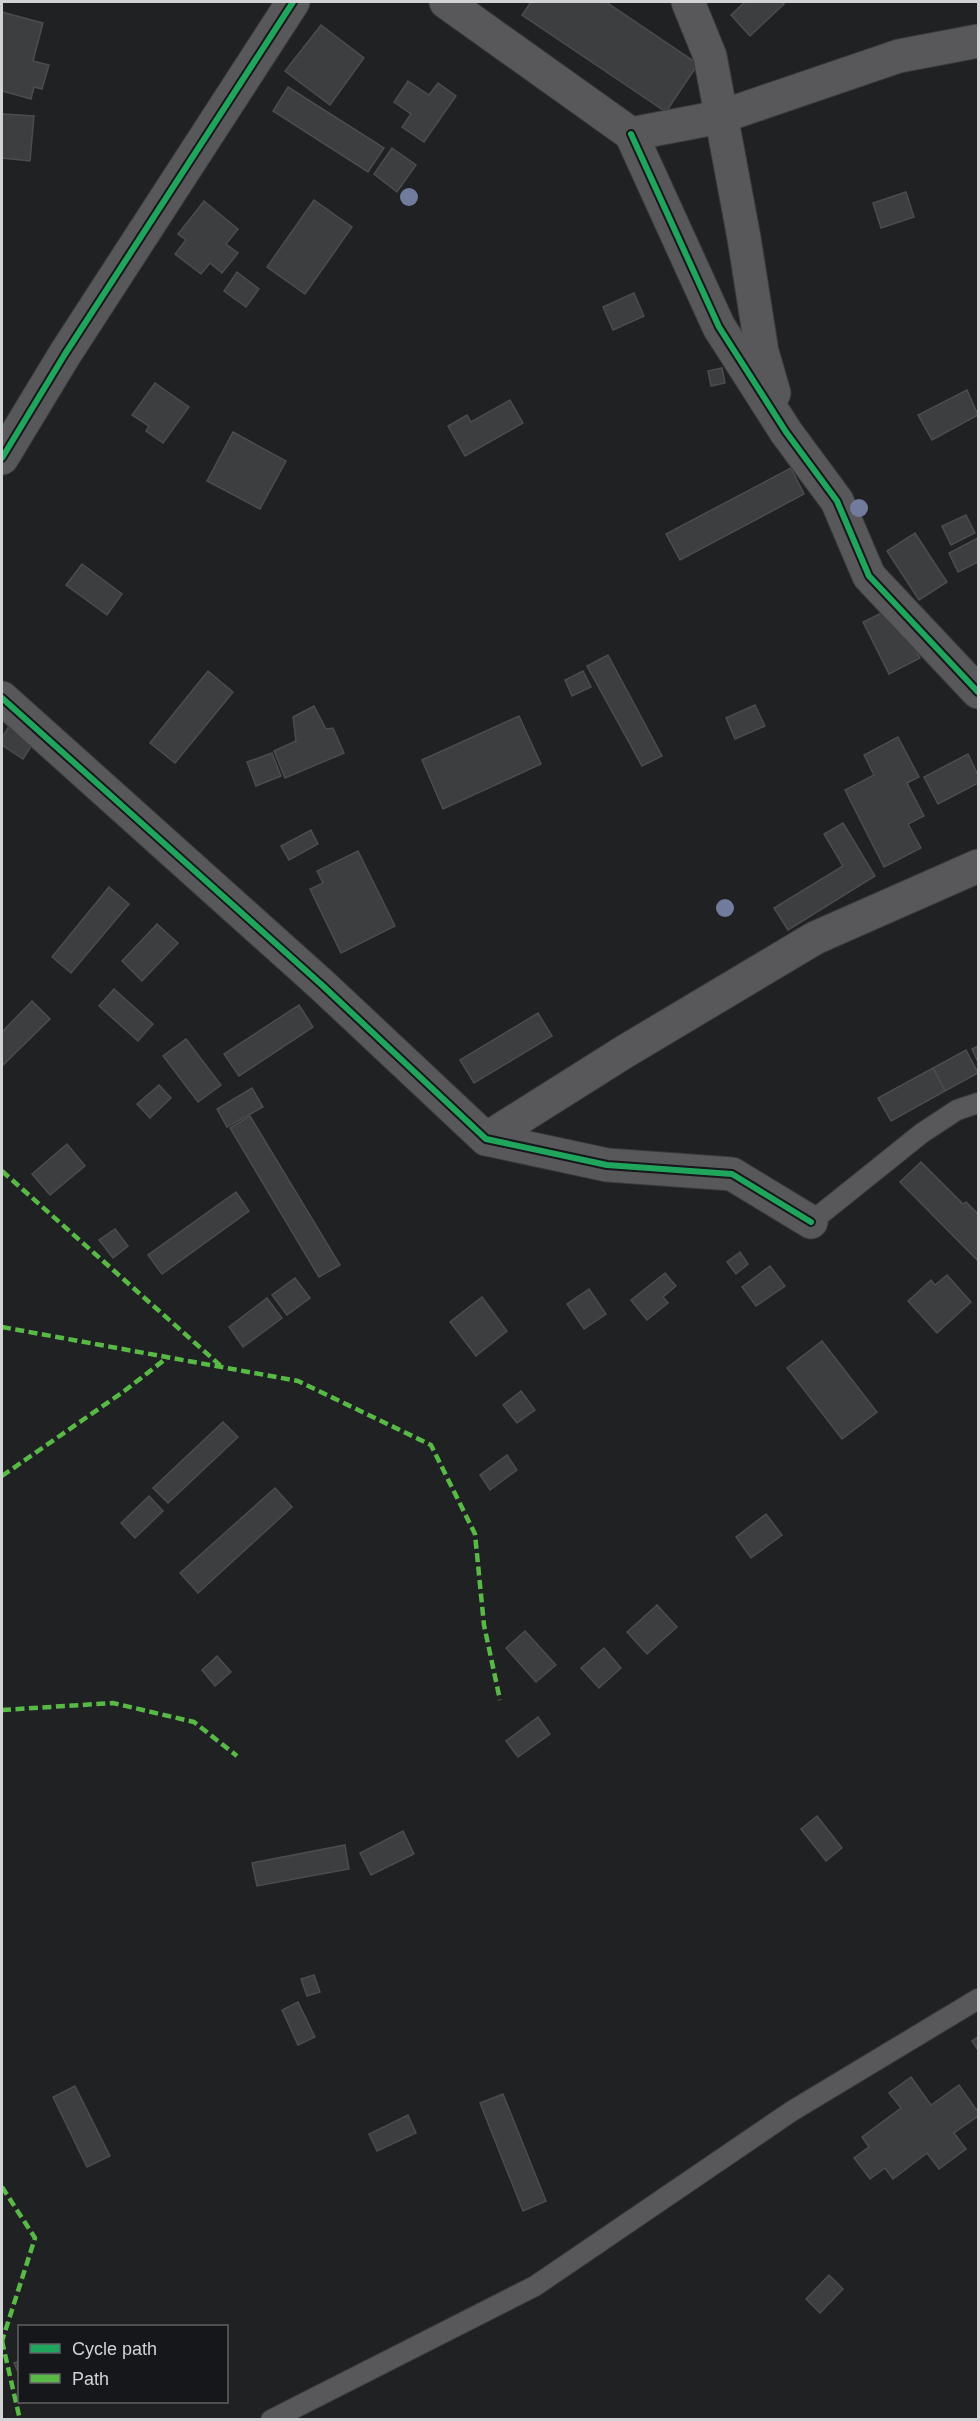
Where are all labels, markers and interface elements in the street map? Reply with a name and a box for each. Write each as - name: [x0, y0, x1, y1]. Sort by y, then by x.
- legend: [18, 2325, 228, 2403]
- text: Cycle path: [72, 2339, 157, 2359]
- text: Path: [72, 2369, 109, 2389]

